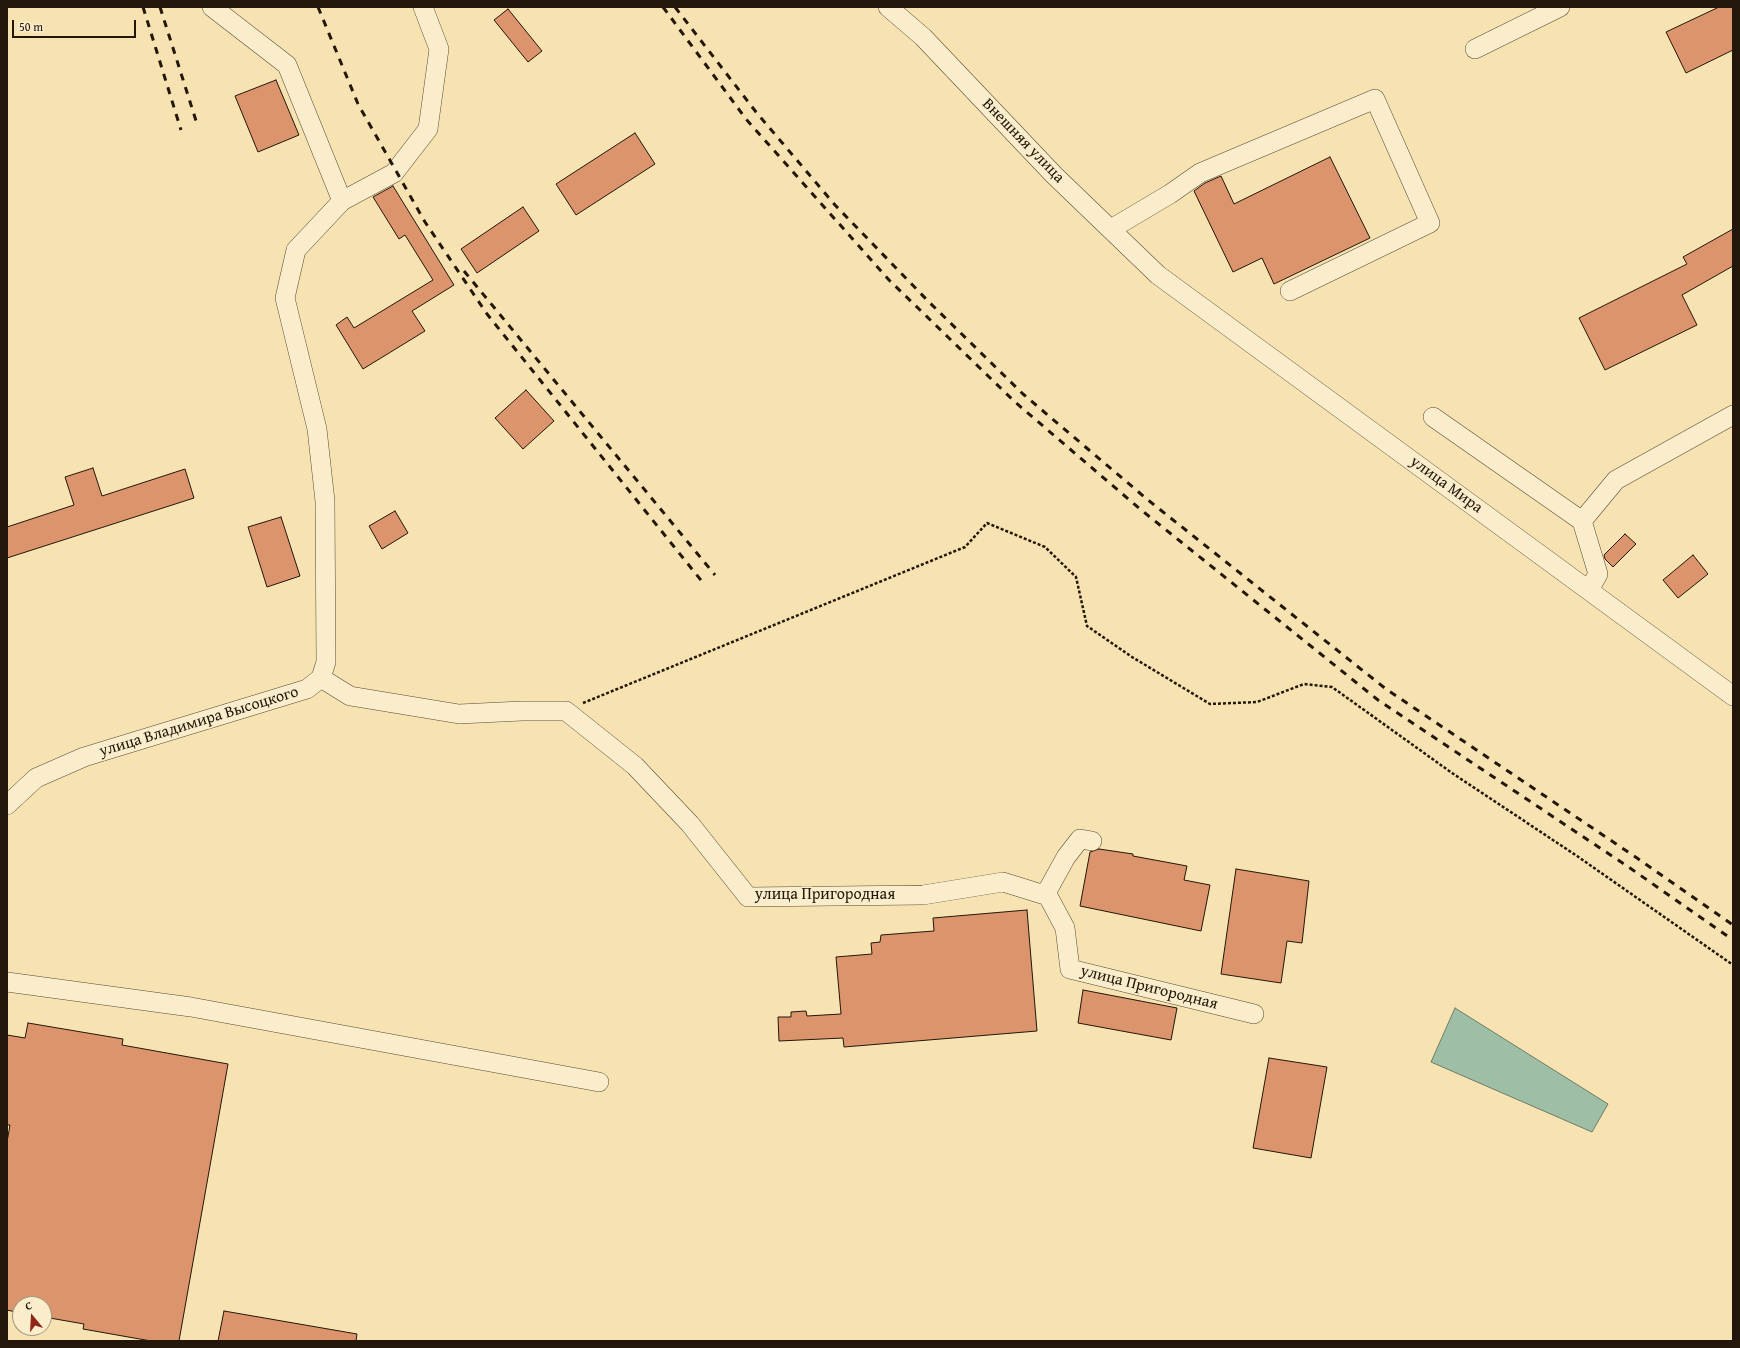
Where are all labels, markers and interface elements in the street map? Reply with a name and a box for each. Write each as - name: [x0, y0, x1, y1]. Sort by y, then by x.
- scale bar: [14, 12, 138, 38]
- text: 50 m: [19, 18, 43, 35]
- street label: Внешняя улица: [978, 95, 1068, 187]
- street label: улица Мира: [1406, 452, 1486, 518]
- street label: улица Владимира Высоцкого: [97, 683, 301, 761]
- street label: улица Пригородная: [755, 885, 895, 905]
- street label: улица Пригородная: [1078, 962, 1220, 1014]
- north arrow: [12, 1296, 52, 1336]
- text: С: [23, 1297, 34, 1314]

